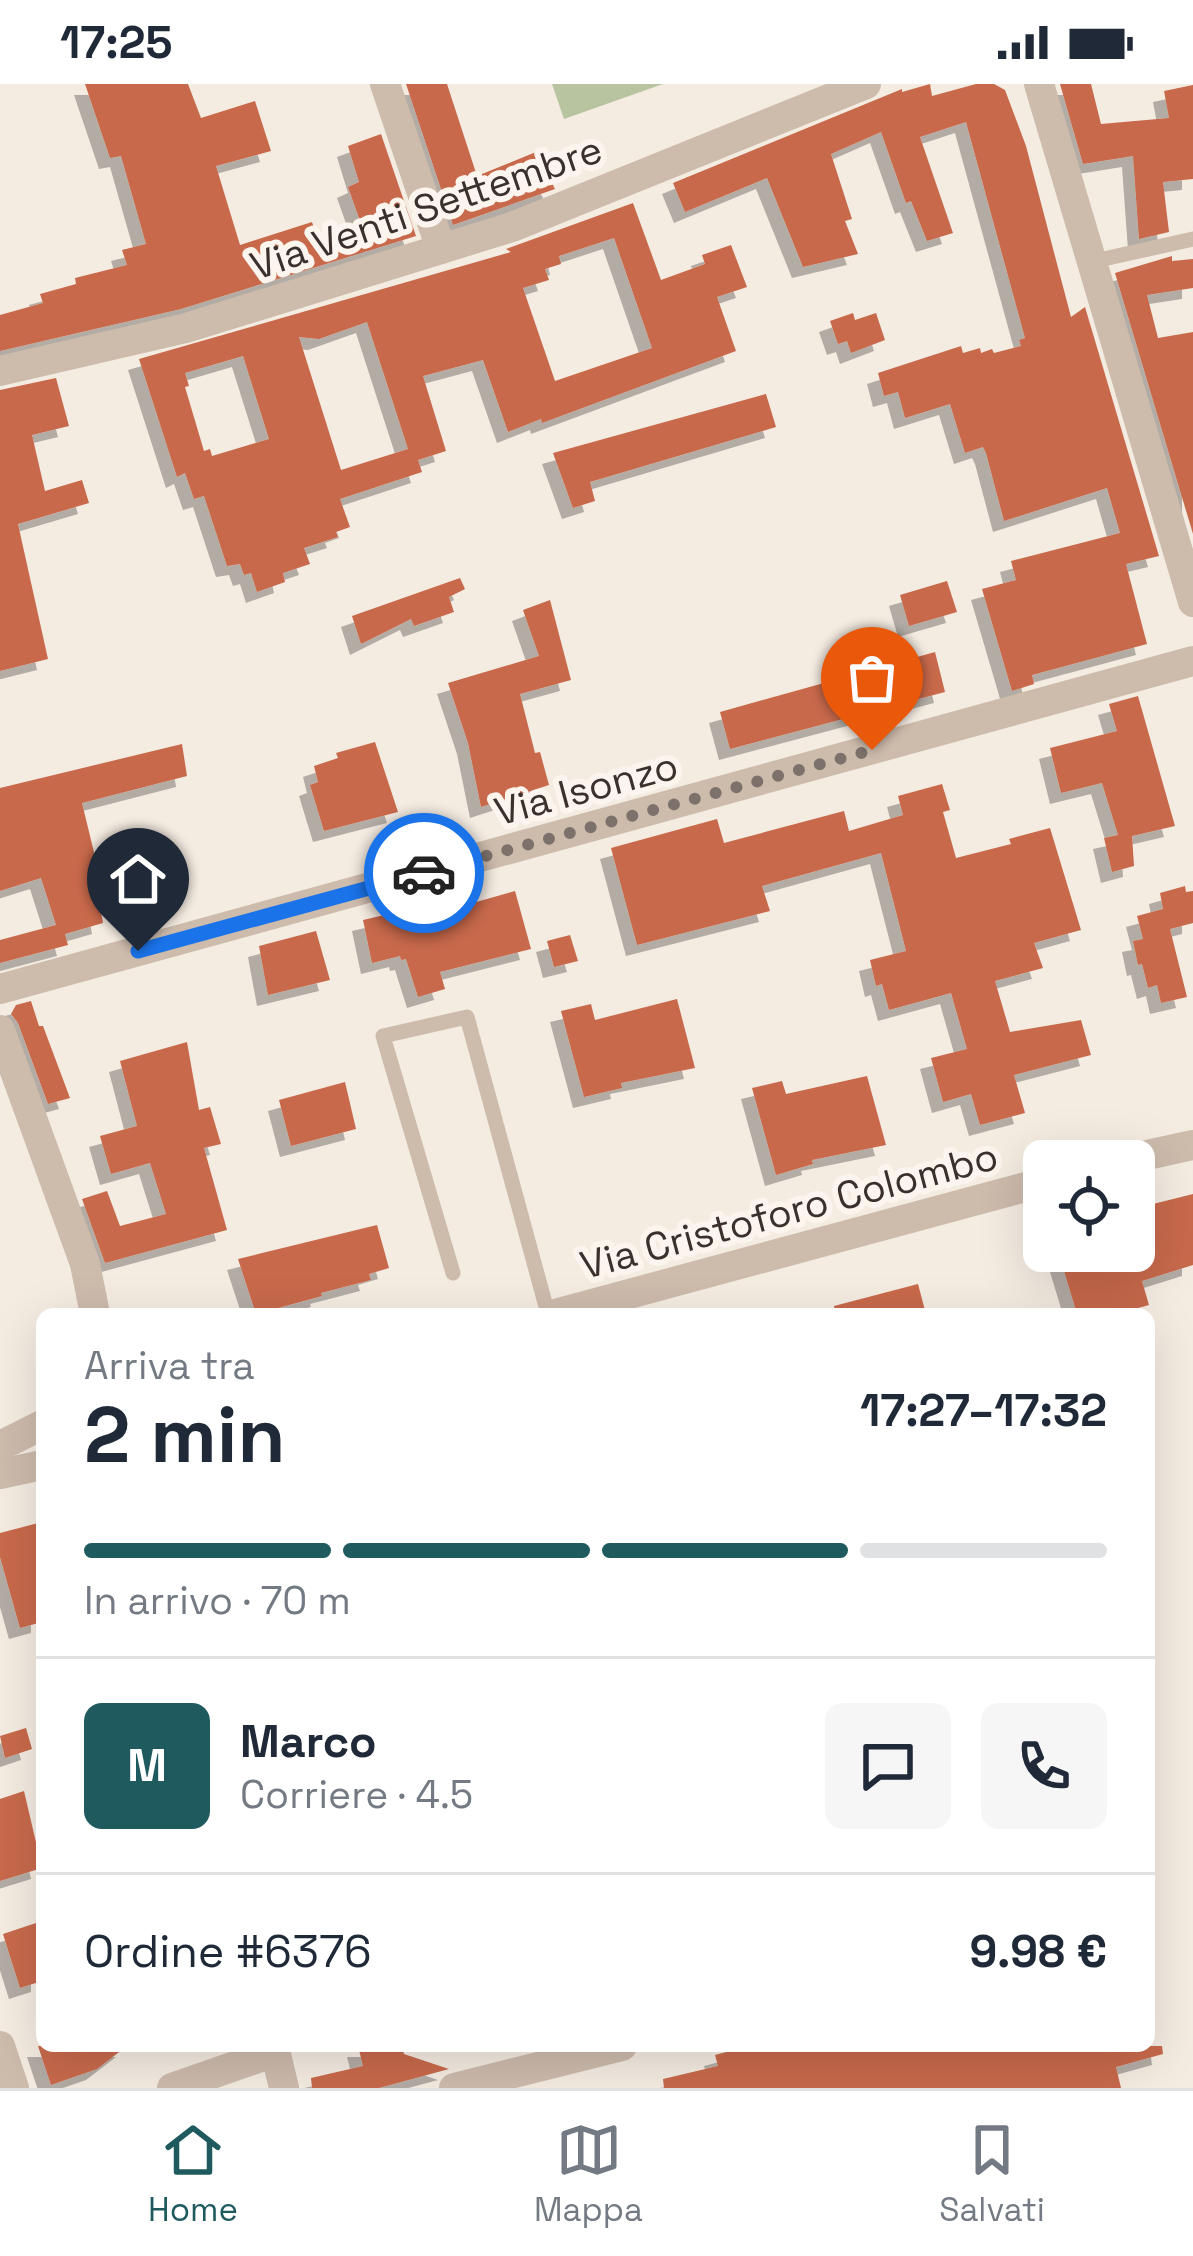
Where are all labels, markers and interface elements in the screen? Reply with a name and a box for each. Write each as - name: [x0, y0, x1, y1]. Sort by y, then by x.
- text: 17:25: [60, 14, 172, 71]
- street label: Via Venti Settembre: [244, 124, 608, 291]
- pin: [821, 627, 923, 750]
- icon: bag: [839, 645, 905, 711]
- street label: Via Isonzo: [489, 741, 683, 836]
- courier: [364, 813, 484, 933]
- pin: [87, 828, 189, 951]
- icon: car: [391, 840, 457, 906]
- icon: home: [105, 846, 171, 912]
- street label: Via Cristoforo Colombo: [575, 1131, 1003, 1290]
- map controls: [1023, 1140, 1155, 1272]
- button: locate: [1023, 1140, 1155, 1272]
- text: Arriva tra: [84, 1341, 255, 1390]
- text: 17:27–17:32: [860, 1382, 1107, 1439]
- text: 2 min: [84, 1385, 286, 1485]
- text: In arrivo · 70 m: [84, 1576, 351, 1625]
- button: chat: [825, 1703, 951, 1829]
- button: phone: [981, 1703, 1107, 1829]
- text: Marco: [240, 1713, 377, 1770]
- text: M: [127, 1737, 167, 1794]
- text: Corriere · 4.5: [240, 1770, 473, 1819]
- text: Ordine #6376: [84, 1923, 372, 1980]
- text: 9.98 €: [970, 1923, 1107, 1980]
- tab: Home: [148, 2117, 238, 2231]
- tab: Mappa: [534, 2117, 643, 2231]
- tab: Salvati: [939, 2117, 1045, 2231]

